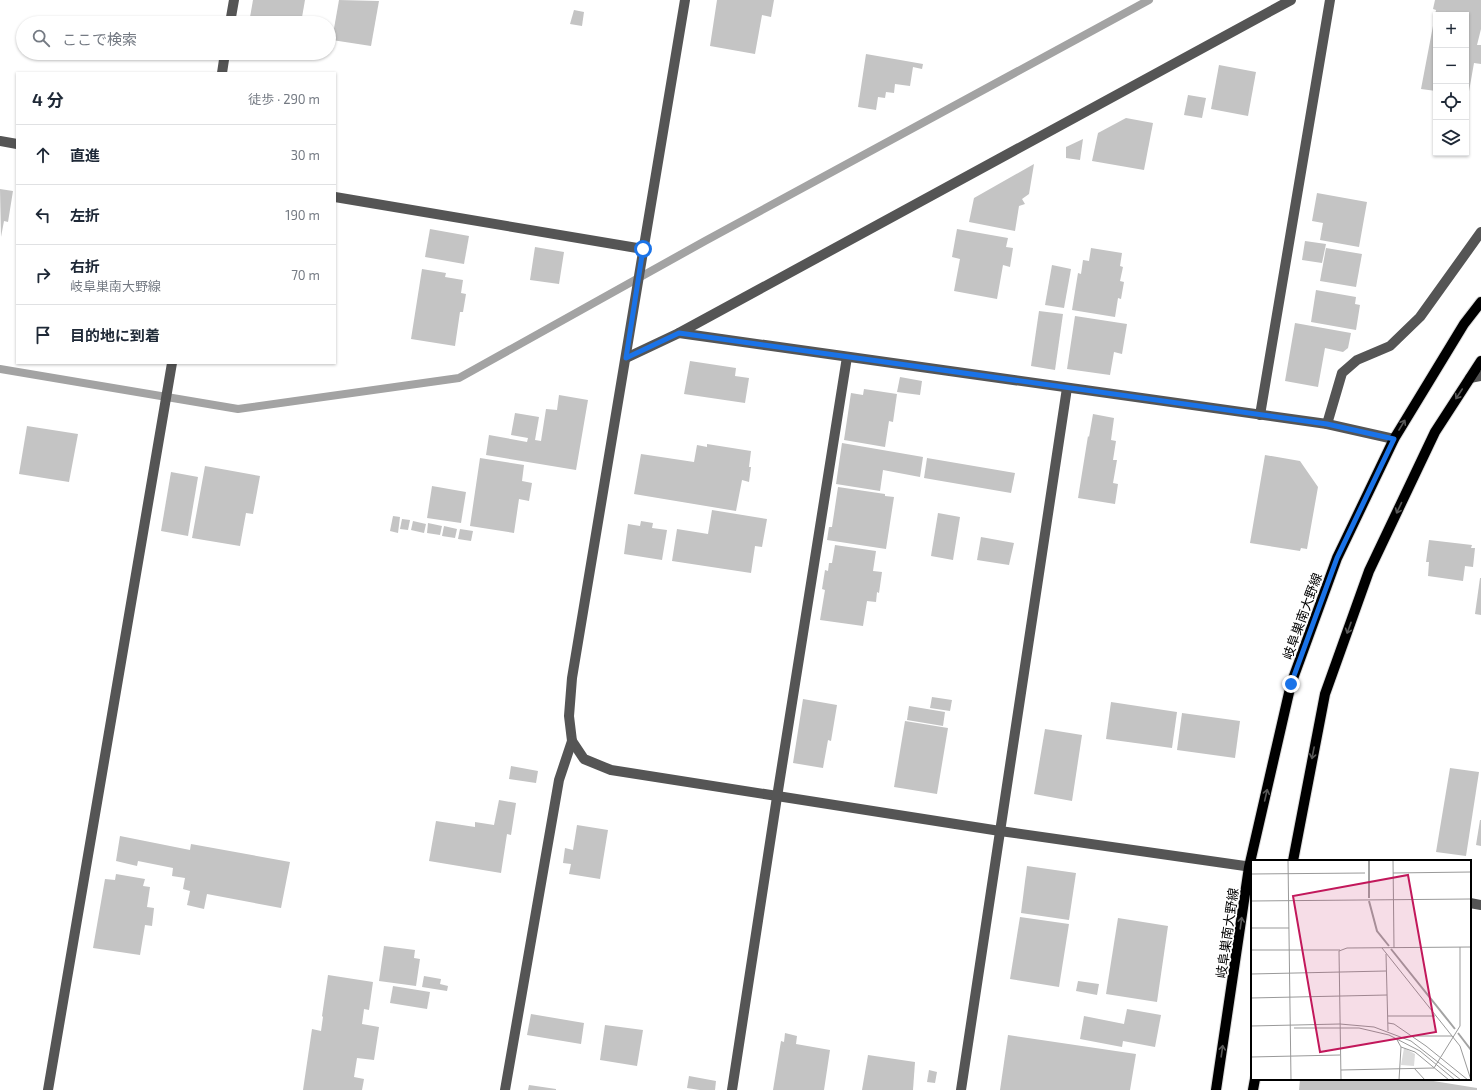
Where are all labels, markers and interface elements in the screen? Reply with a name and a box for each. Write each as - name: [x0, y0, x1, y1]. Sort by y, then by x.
- map controls: [1433, 12, 1469, 156]
- button: +: [1433, 12, 1469, 48]
- search box: [16, 16, 336, 60]
- icon: search: [30, 27, 52, 49]
- text: ここで検索: [62, 30, 137, 48]
- button: −: [1433, 48, 1469, 84]
- button: locate: [1433, 84, 1469, 120]
- text: 4 分: [32, 89, 64, 109]
- text: 徒歩 · 290 m: [248, 91, 320, 107]
- button: layers: [1433, 120, 1469, 156]
- icon: ahead: [32, 144, 54, 166]
- text: 直進: [70, 146, 100, 164]
- text: 30 m: [291, 147, 320, 163]
- icon: left: [32, 204, 54, 226]
- text: 左折: [70, 206, 100, 224]
- text: 190 m: [285, 207, 320, 223]
- route start: [634, 240, 652, 258]
- text: 右折: [70, 257, 100, 275]
- icon: right: [32, 264, 54, 286]
- text: 70 m: [291, 267, 320, 283]
- text: 岐阜巣南大野線: [70, 278, 161, 294]
- icon: arrive: [32, 324, 54, 346]
- text: 目的地に到着: [70, 326, 160, 344]
- one-way arrow: [1455, 388, 1463, 399]
- one-way arrow: [1399, 419, 1407, 431]
- one-way arrow: [1395, 502, 1402, 514]
- street label: 岐阜巣南大野線: [1279, 571, 1325, 661]
- one-way arrow: [1344, 622, 1352, 634]
- route end: [1282, 675, 1300, 693]
- one-way arrow: [1309, 746, 1317, 759]
- one-way arrow: [1262, 789, 1270, 802]
- inset map: [1251, 860, 1471, 1080]
- street label: 岐阜巣南大野線: [1213, 887, 1241, 979]
- one-way arrow: [1237, 917, 1245, 930]
- one-way arrow: [1218, 1045, 1226, 1058]

